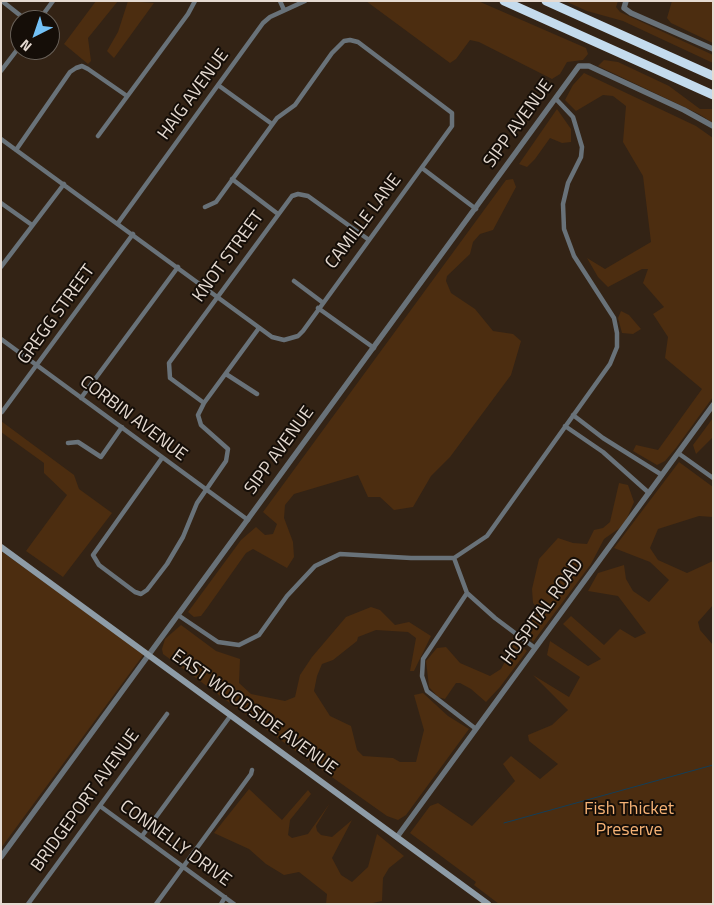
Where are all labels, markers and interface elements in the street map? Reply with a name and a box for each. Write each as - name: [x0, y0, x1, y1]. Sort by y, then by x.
- north arrow: [10, 10, 60, 60]
- text: N: [15, 35, 36, 57]
- street label: HAIG AVENUE: [154, 45, 234, 145]
- street label: SIPP AVENUE: [480, 76, 558, 172]
- street label: CAMILLE LANE: [321, 170, 407, 274]
- street label: KNOT STREET: [189, 207, 269, 307]
- street label: GREGG STREET: [14, 261, 100, 369]
- street label: CORBIN AVENUE: [75, 372, 191, 466]
- street label: SIPP AVENUE: [241, 403, 319, 499]
- street label: HOSPITAL ROAD: [497, 555, 589, 669]
- street label: EAST WOODSIDE AVENUE: [167, 646, 341, 780]
- street label: BRIDGEPORT AVENUE: [27, 726, 145, 876]
- street label: CONNELLY DRIVE: [115, 796, 235, 892]
- park label: Fish Thicket Preserve: [584, 799, 674, 842]

